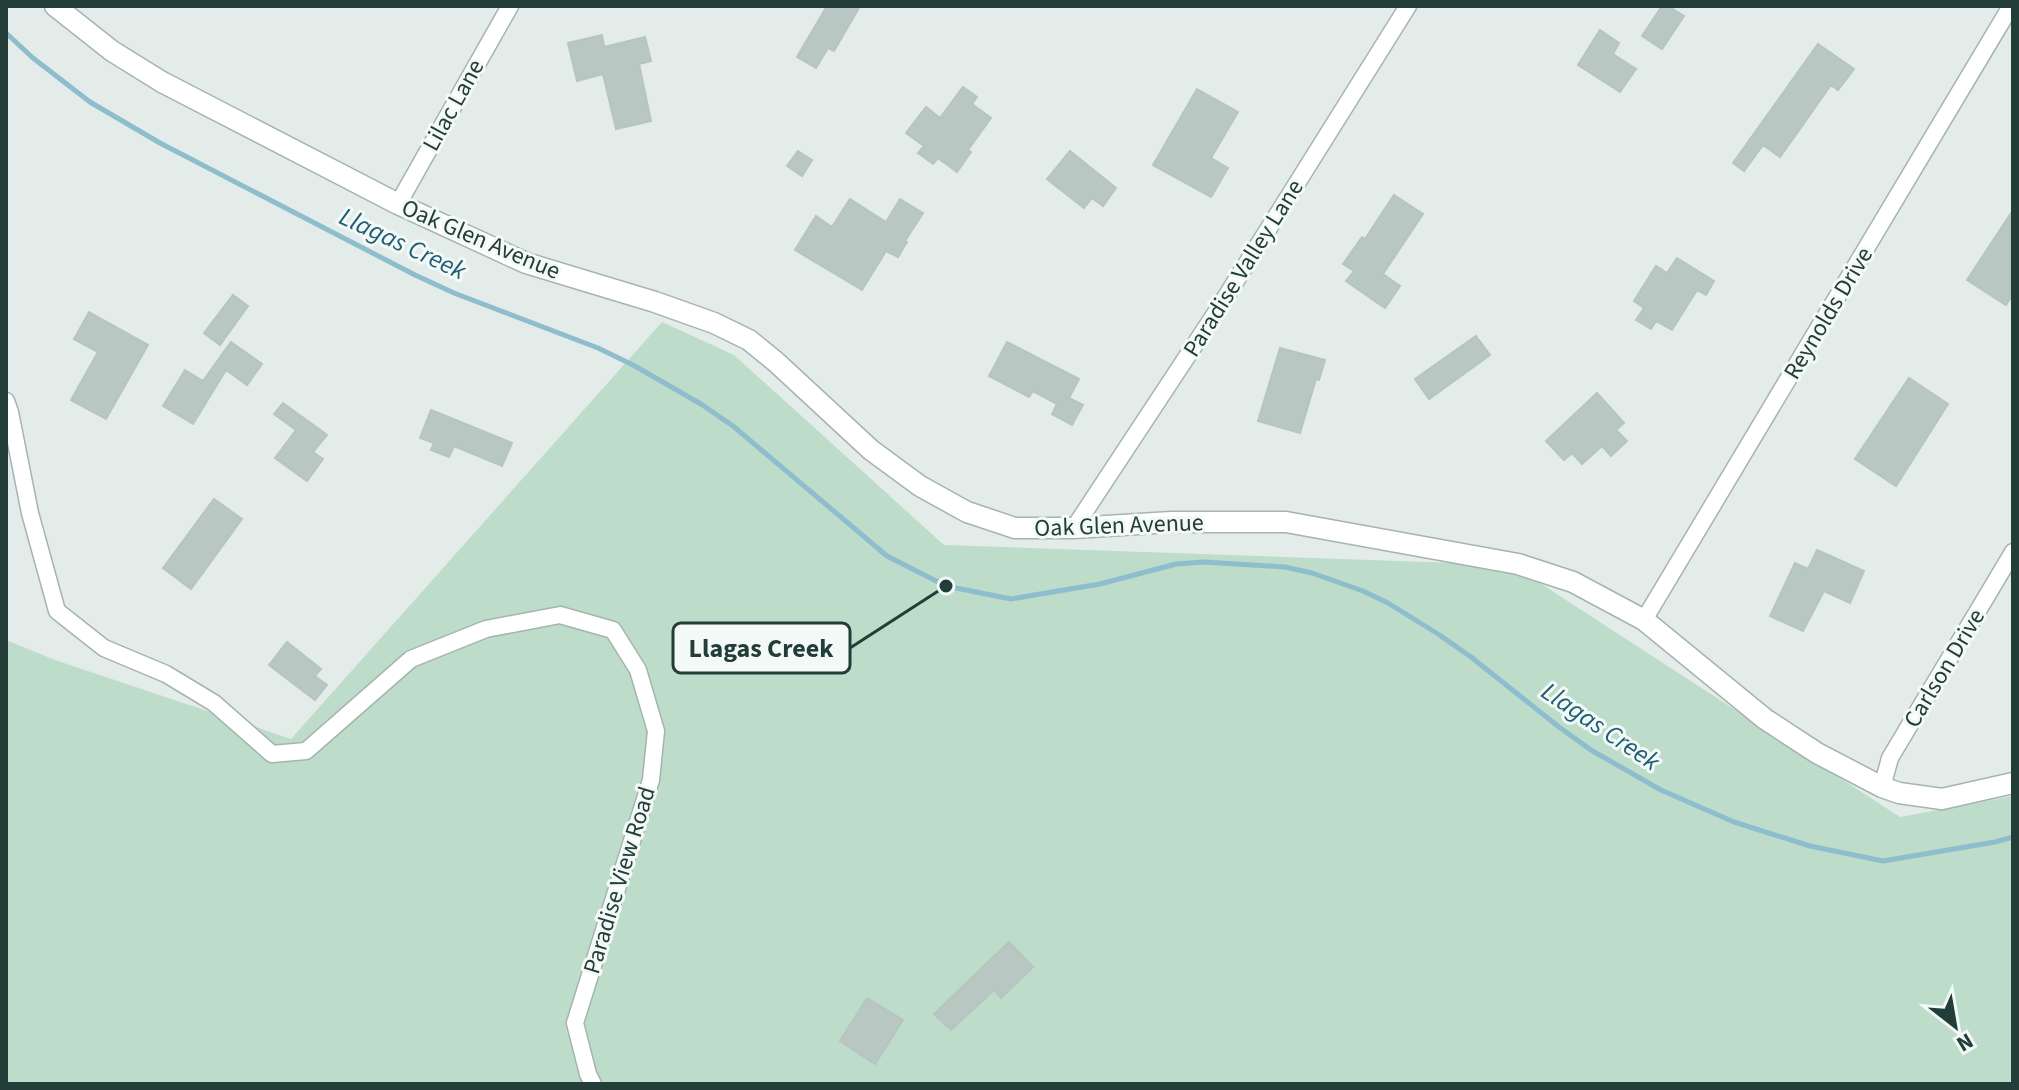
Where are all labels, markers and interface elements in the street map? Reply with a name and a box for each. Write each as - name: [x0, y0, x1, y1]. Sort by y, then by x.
- street label: Lilac Lane: [414, 53, 493, 158]
- street label: Paradise Valley Lane: [1175, 173, 1312, 364]
- street label: Oak Glen Avenue: [396, 190, 566, 289]
- water label: Llagas Creek: [333, 198, 473, 289]
- street label: Reynolds Drive: [1775, 240, 1882, 386]
- street label: Oak Glen Avenue: [1034, 505, 1204, 546]
- street label: Carlson Drive: [1895, 602, 1994, 734]
- callout: Llagas Creek: [673, 623, 850, 673]
- text: Llagas Creek: [689, 630, 834, 667]
- water label: Llagas Creek: [1534, 673, 1668, 780]
- street label: Paradise View Road: [574, 782, 665, 978]
- north arrow: [1915, 986, 1995, 1066]
- text: N: [1950, 1025, 1979, 1060]

